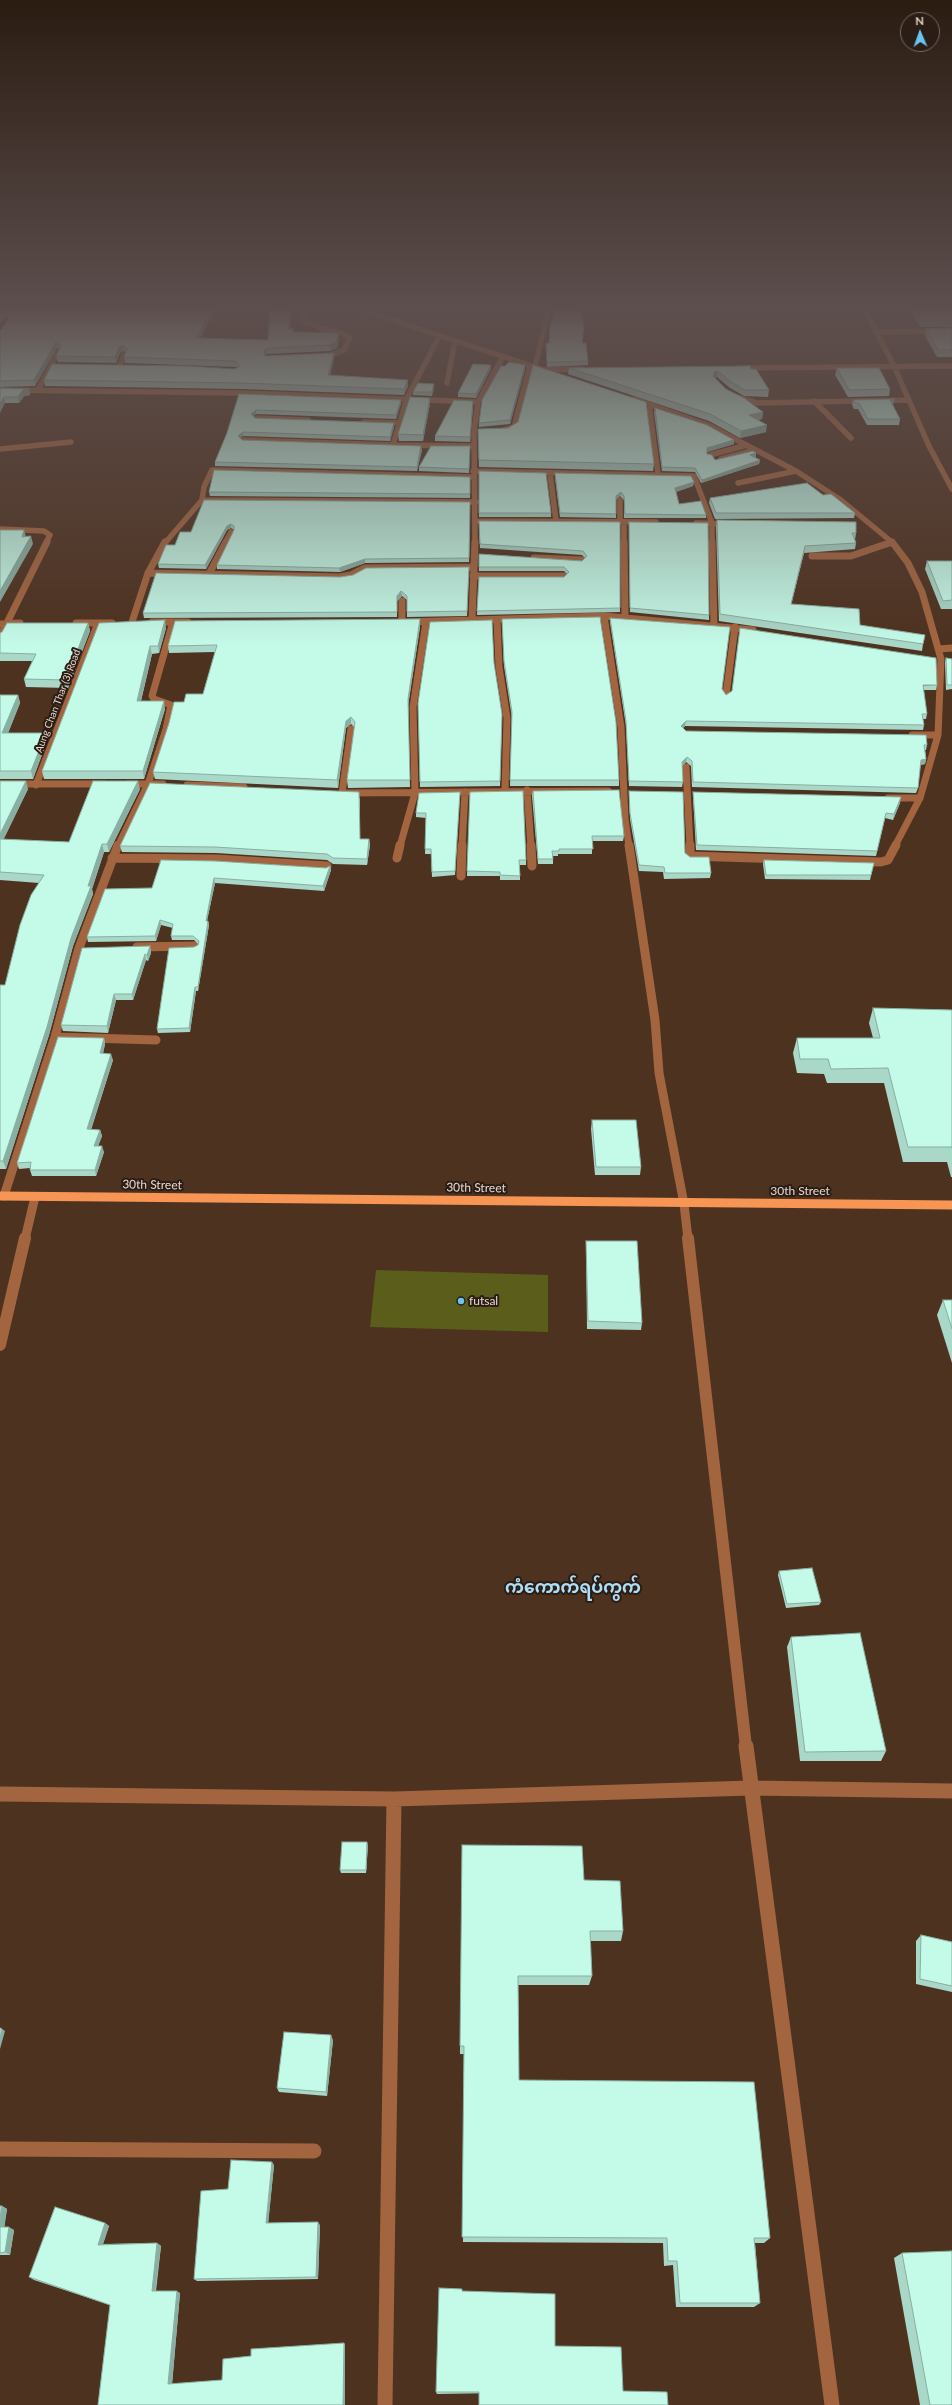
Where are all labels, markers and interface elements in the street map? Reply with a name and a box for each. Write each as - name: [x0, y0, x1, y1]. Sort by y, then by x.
- north arrow: [900, 12, 940, 52]
- text: N: [915, 14, 924, 27]
- street label: Aung Chan Thar (3) Road: [33, 648, 83, 754]
- street label: 30th Street: [122, 1177, 182, 1193]
- street label: 30th Street: [446, 1180, 506, 1196]
- street label: 30th Street: [770, 1184, 830, 1198]
- place label: futsal: [469, 1294, 498, 1308]
- marker: futsal: [456, 1296, 466, 1306]
- district label: ကံကောက်ရပ်ကွက်: [505, 1578, 641, 1598]

